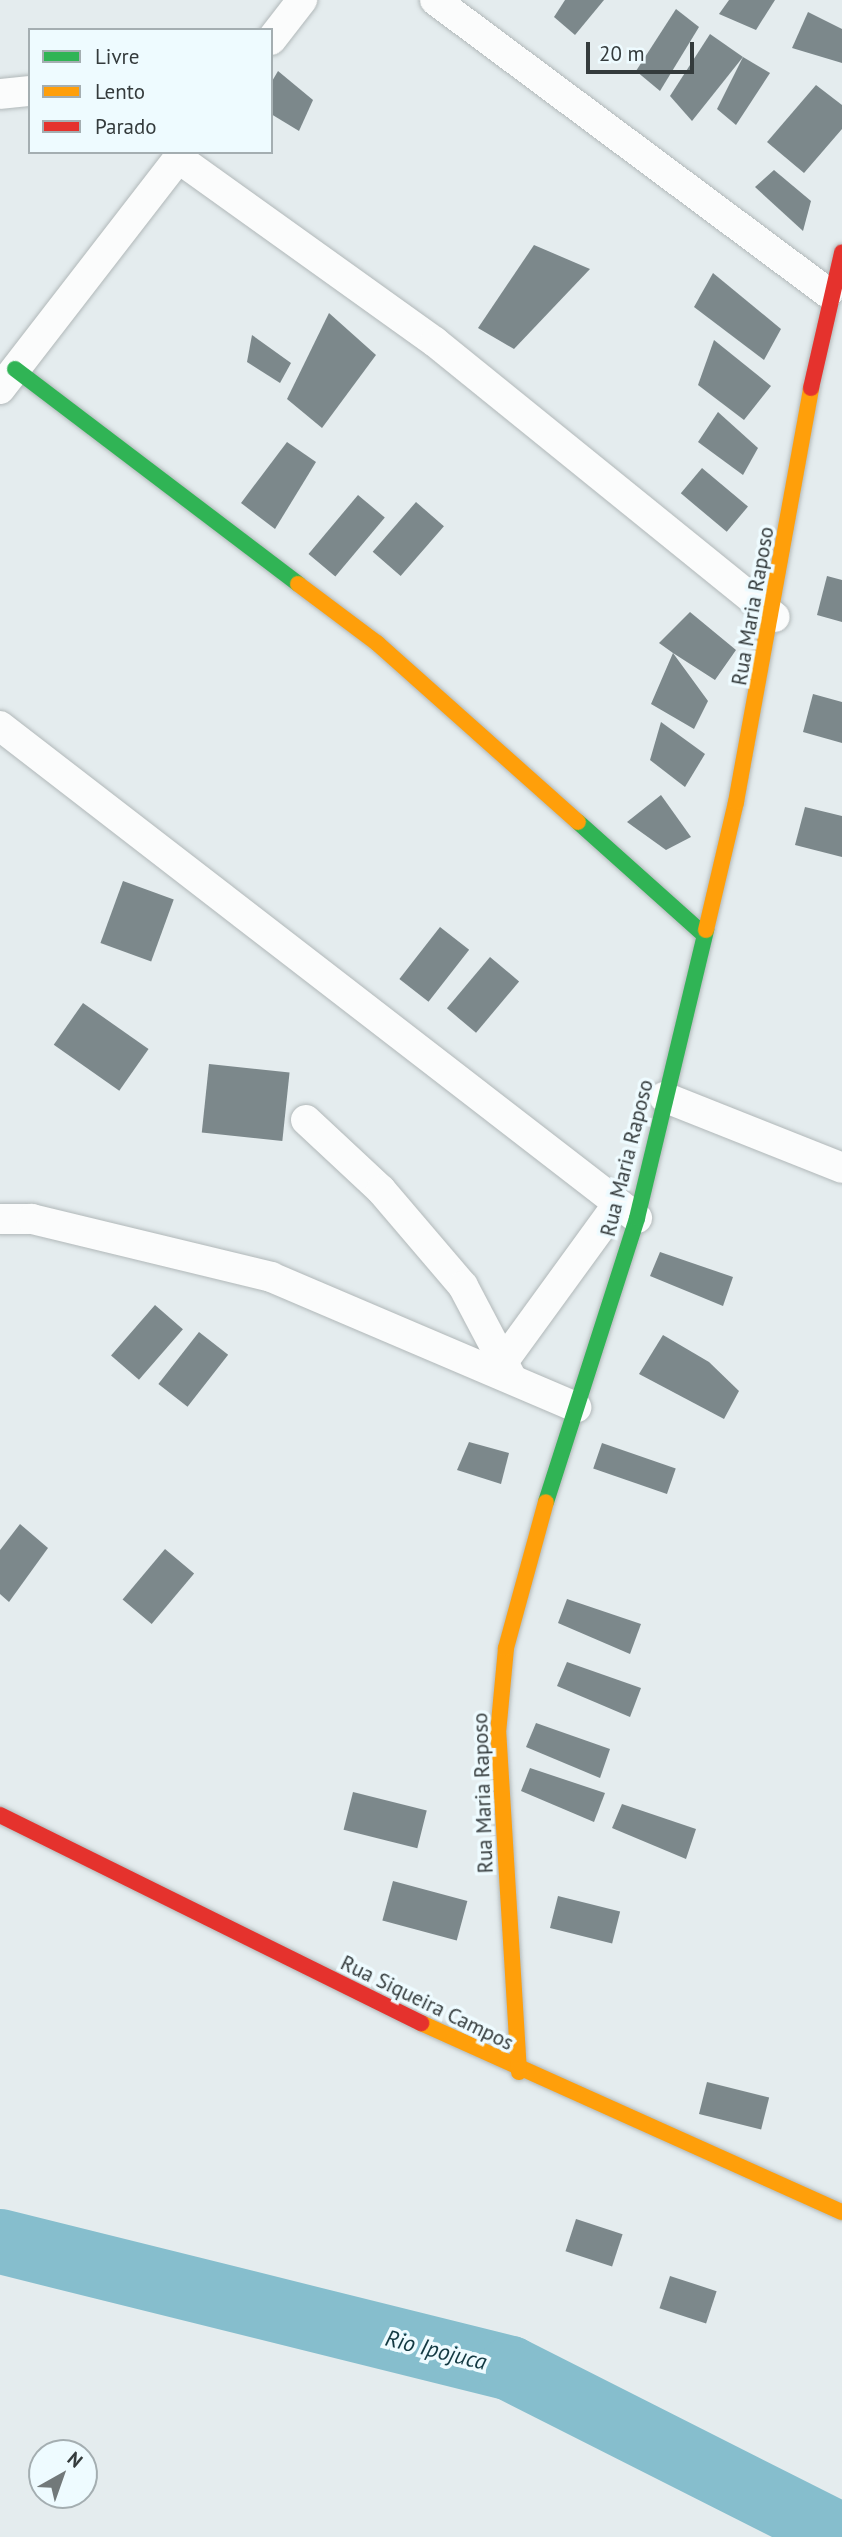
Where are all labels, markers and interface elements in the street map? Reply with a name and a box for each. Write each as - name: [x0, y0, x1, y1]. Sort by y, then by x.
- legend: [28, 28, 273, 154]
- scale bar: [590, 28, 698, 72]
- text: 20 m: [599, 40, 645, 67]
- text: Livre: [95, 43, 139, 70]
- text: Lento: [95, 78, 145, 105]
- text: Parado: [95, 113, 157, 140]
- street label: Rua Maria Raposo: [727, 525, 779, 687]
- street label: Rua Maria Raposo: [595, 1077, 659, 1239]
- street label: Rua Maria Raposo: [468, 1712, 498, 1874]
- street label: Rua Siqueira Campos: [337, 1950, 517, 2056]
- water label: Rio Ipojuca: [382, 2324, 490, 2376]
- north arrow: [28, 2439, 98, 2509]
- text: N: [63, 2446, 88, 2473]

